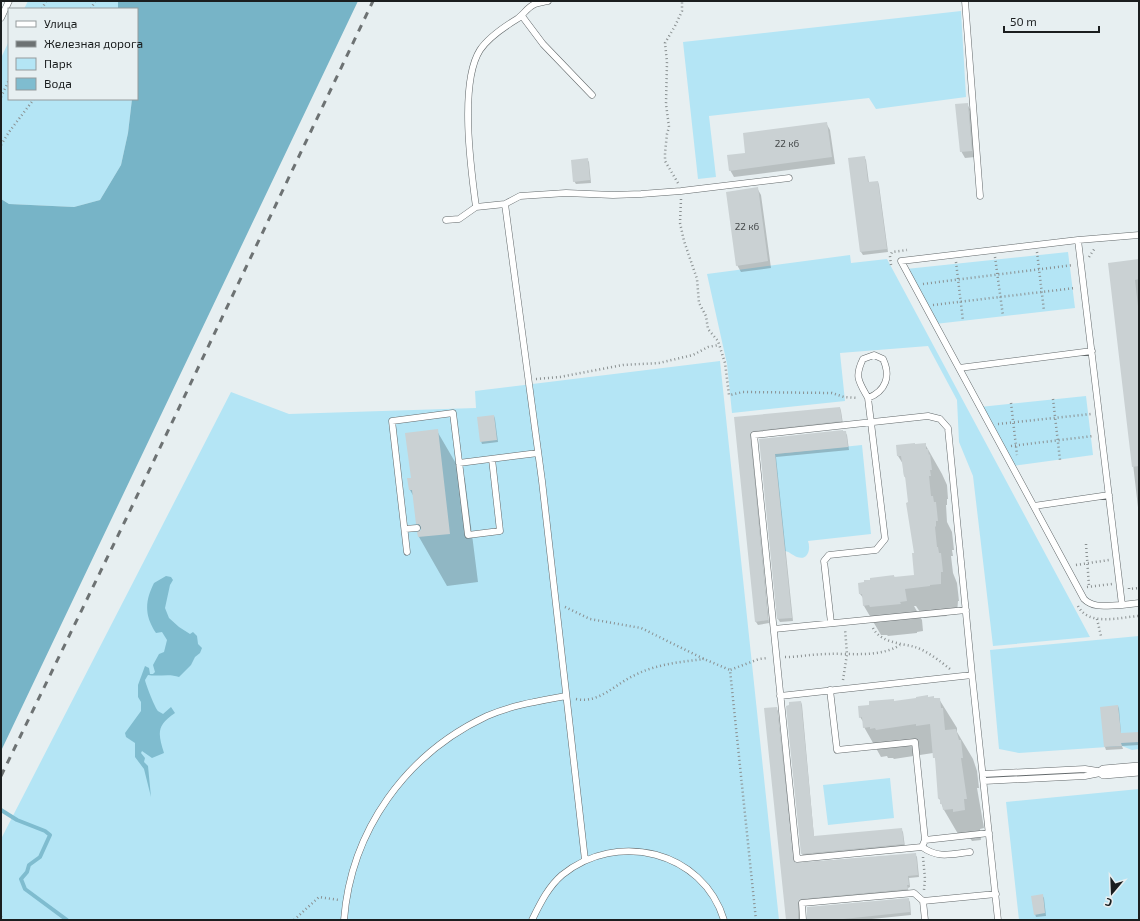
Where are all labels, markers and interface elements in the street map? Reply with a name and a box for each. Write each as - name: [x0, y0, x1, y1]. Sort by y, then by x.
- legend: [8, 8, 138, 100]
- scale bar: [1004, 8, 1099, 34]
- text: 50 m: [1010, 14, 1037, 28]
- text: Улица: [44, 16, 77, 30]
- text: Железная дорога: [44, 36, 143, 50]
- text: Парк: [44, 56, 73, 70]
- text: Вода: [44, 76, 72, 90]
- house number: 22 к6: [775, 137, 800, 149]
- house number: 22 к6: [735, 220, 760, 232]
- north arrow: [1092, 873, 1132, 913]
- text: С: [1103, 896, 1114, 910]

